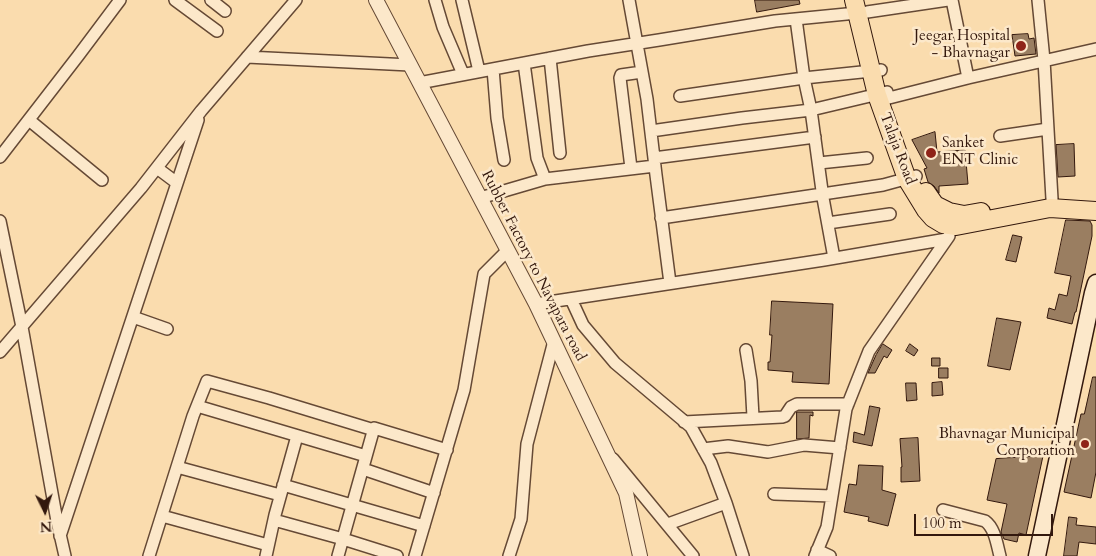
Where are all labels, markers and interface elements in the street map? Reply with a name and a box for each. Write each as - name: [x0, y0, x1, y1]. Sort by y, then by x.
- place label: Jeegar Hospital - Bhavnagar: [914, 28, 1010, 63]
- marker: Jeegar Hospital - Bhavnagar: [1014, 39, 1028, 53]
- street label: Talaja Road: [875, 111, 919, 187]
- place label: Sanket ENT Clinic: [942, 135, 1018, 170]
- marker: Sanket ENT Clinic: [924, 146, 938, 160]
- street label: Rubber Factory to Navapara road: [477, 168, 589, 364]
- place label: Bhavnagar Municipal Corporation: [939, 426, 1075, 461]
- marker: Bhavnagar Municipal Corporation: [1079, 438, 1091, 450]
- north arrow: [20, 486, 70, 536]
- scale bar: [916, 504, 1055, 536]
- text: 100 m: [922, 513, 962, 533]
- text: N: [39, 517, 53, 536]

